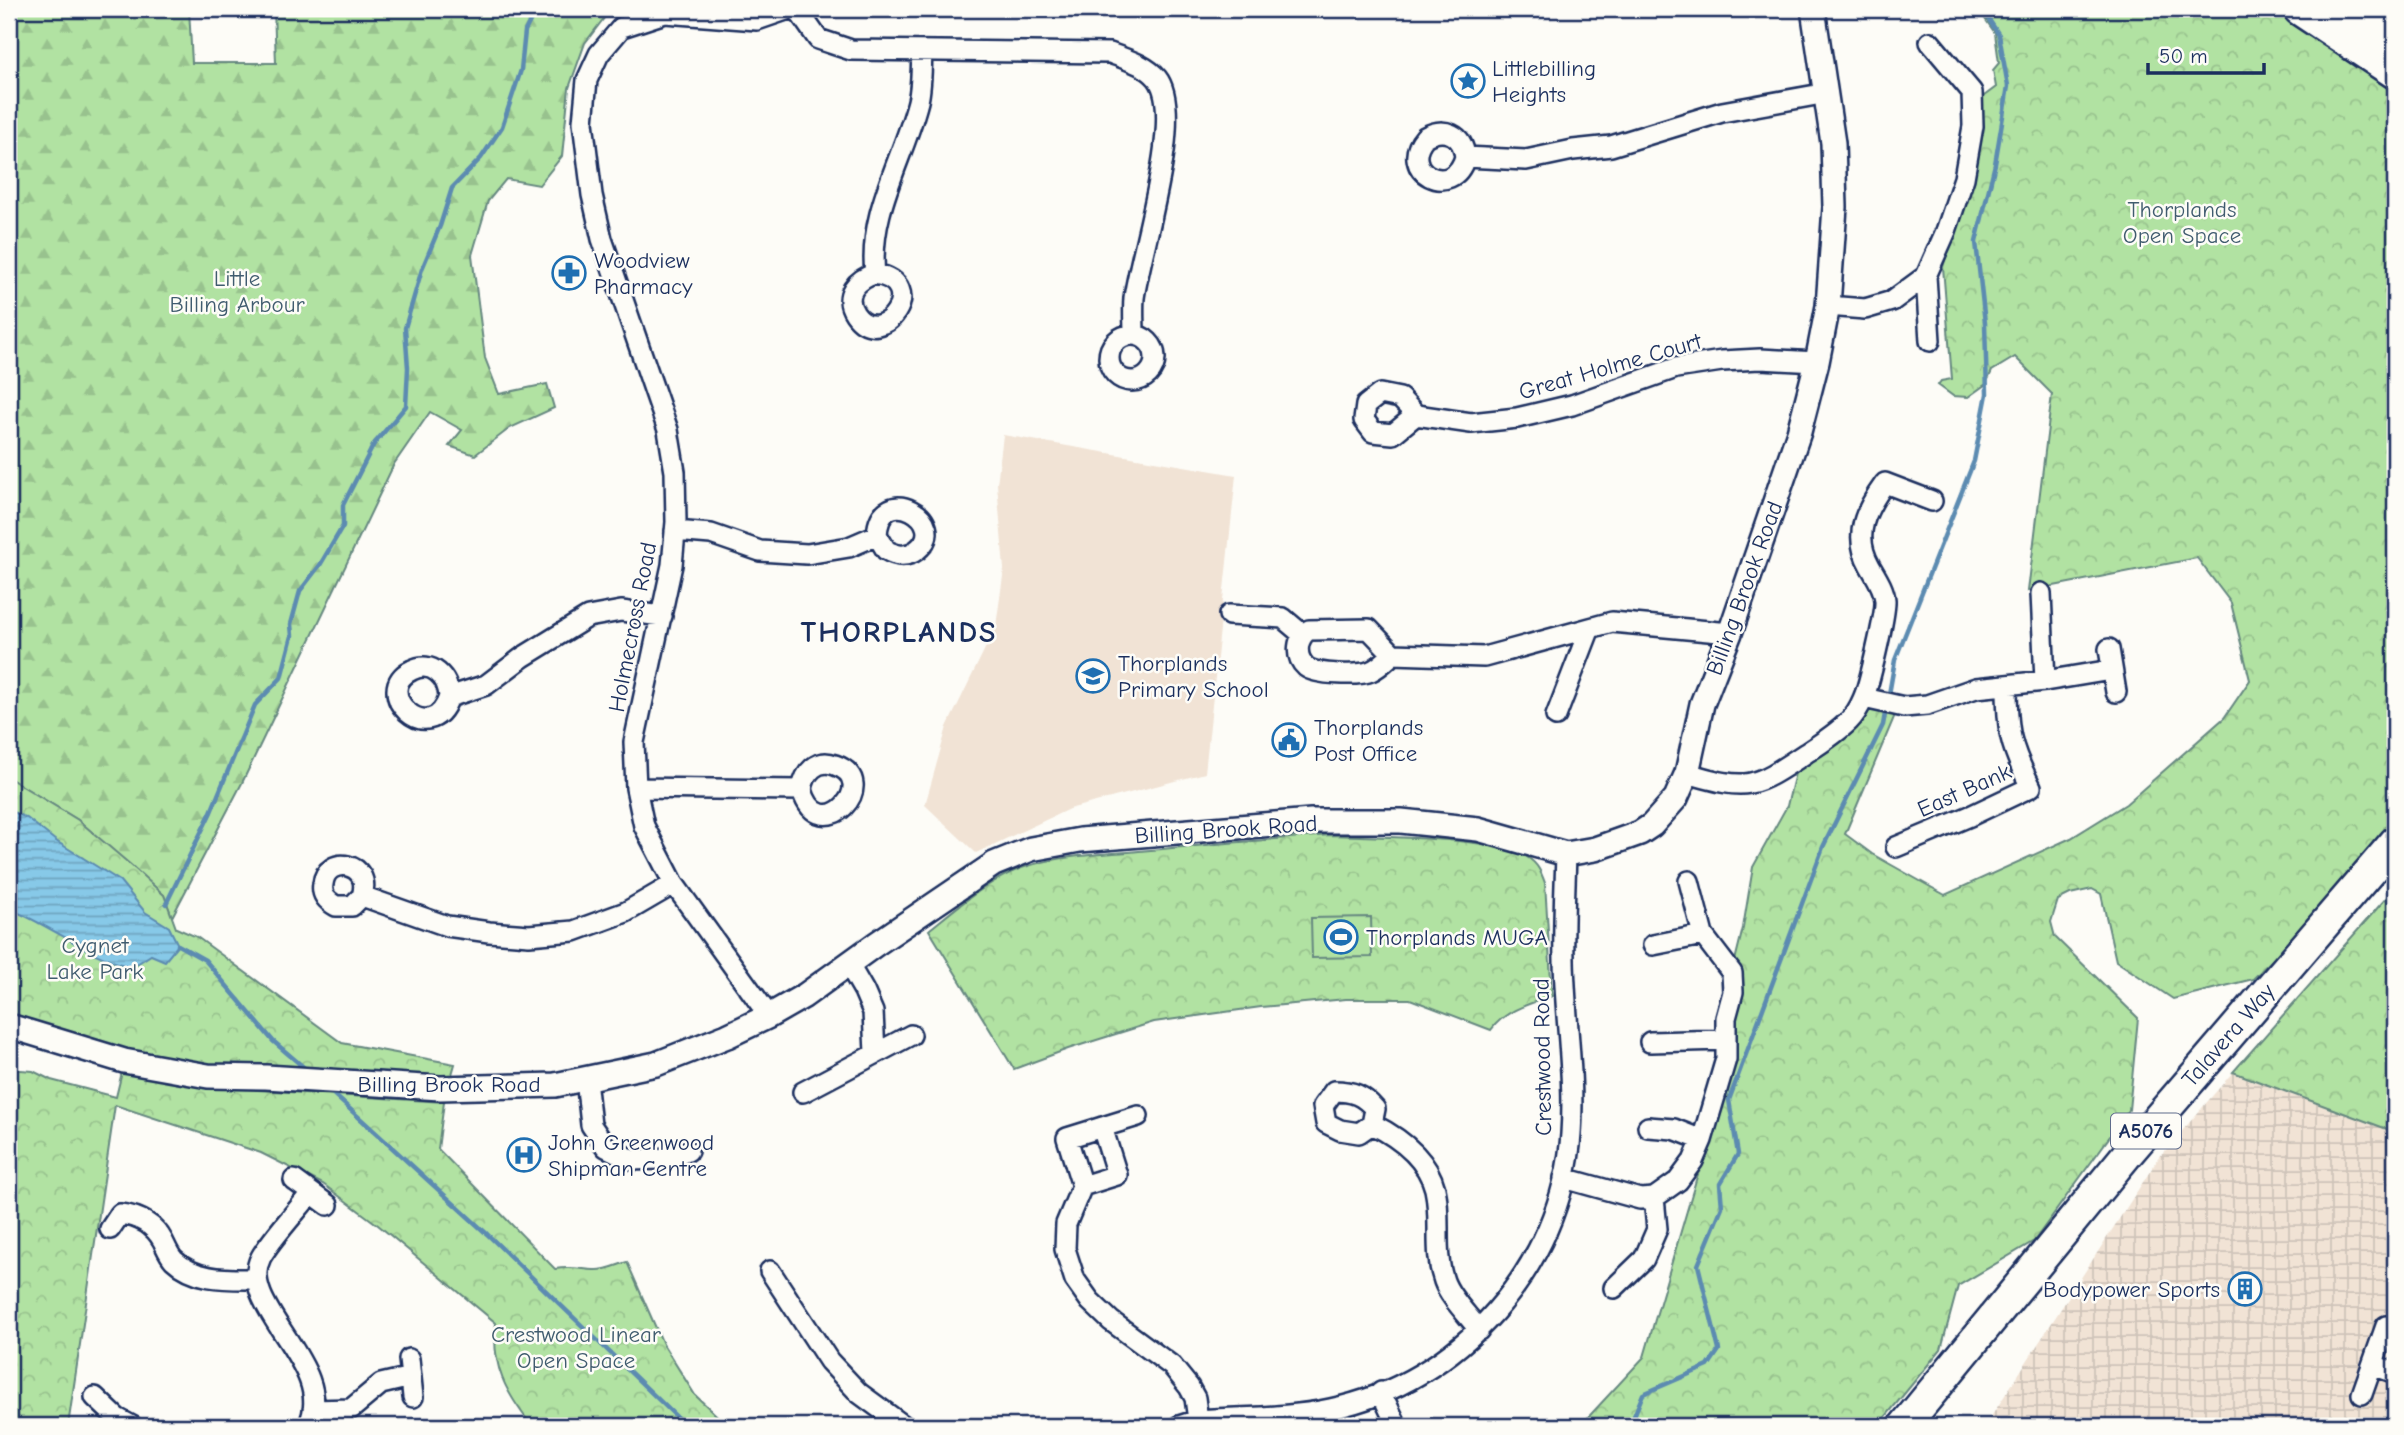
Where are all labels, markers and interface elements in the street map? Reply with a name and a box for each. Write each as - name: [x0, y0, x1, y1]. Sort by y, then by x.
- scale bar: [2148, 32, 2264, 76]
- text: 50 m: [2159, 44, 2208, 68]
- place label: Littlebilling Heights: [1492, 55, 1596, 108]
- place icon: Littlebilling Heights: [1449, 62, 1487, 100]
- park label: Thorplands Open Space: [2123, 196, 2241, 249]
- place label: Woodview Pharmacy: [594, 247, 693, 300]
- pharmacy icon: Woodview Pharmacy: [550, 254, 588, 292]
- park label: Little Billing Arbour: [169, 265, 305, 318]
- street label: Great Holme Court: [1516, 327, 1706, 405]
- street label: Billing Brook Road: [1700, 497, 1788, 679]
- street label: Holmecross Road: [603, 540, 662, 714]
- district label: THORPLANDS: [801, 615, 997, 650]
- place label: Thorplands Primary School: [1118, 650, 1269, 703]
- school or university icon: Thorplands Primary School: [1074, 657, 1112, 695]
- place label: Thorplands Post Office: [1314, 714, 1423, 767]
- public building icon: Thorplands Post Office: [1270, 721, 1308, 759]
- street label: East Bank: [1913, 758, 2015, 823]
- street label: Billing Brook Road: [1134, 810, 1318, 849]
- sports icon: Thorplands MUGA: [1322, 918, 1360, 956]
- place label: Thorplands MUGA: [1366, 924, 1548, 951]
- park label: Cygnet Lake Park: [47, 932, 143, 985]
- street label: Crestwood Road: [1528, 978, 1557, 1136]
- street label: Talavera Way: [2176, 978, 2281, 1093]
- street label: Billing Brook Road: [357, 1071, 541, 1098]
- road number: A5076: [2111, 1114, 2181, 1148]
- place label: John Greenwood Shipman Centre: [548, 1129, 714, 1182]
- hospital icon: John Greenwood Shipman Centre: [505, 1136, 543, 1174]
- building icon: Bodypower Sports: [2226, 1270, 2264, 1308]
- place label: Bodypower Sports: [2043, 1276, 2220, 1303]
- park label: Crestwood Linear Open Space: [491, 1321, 662, 1374]

